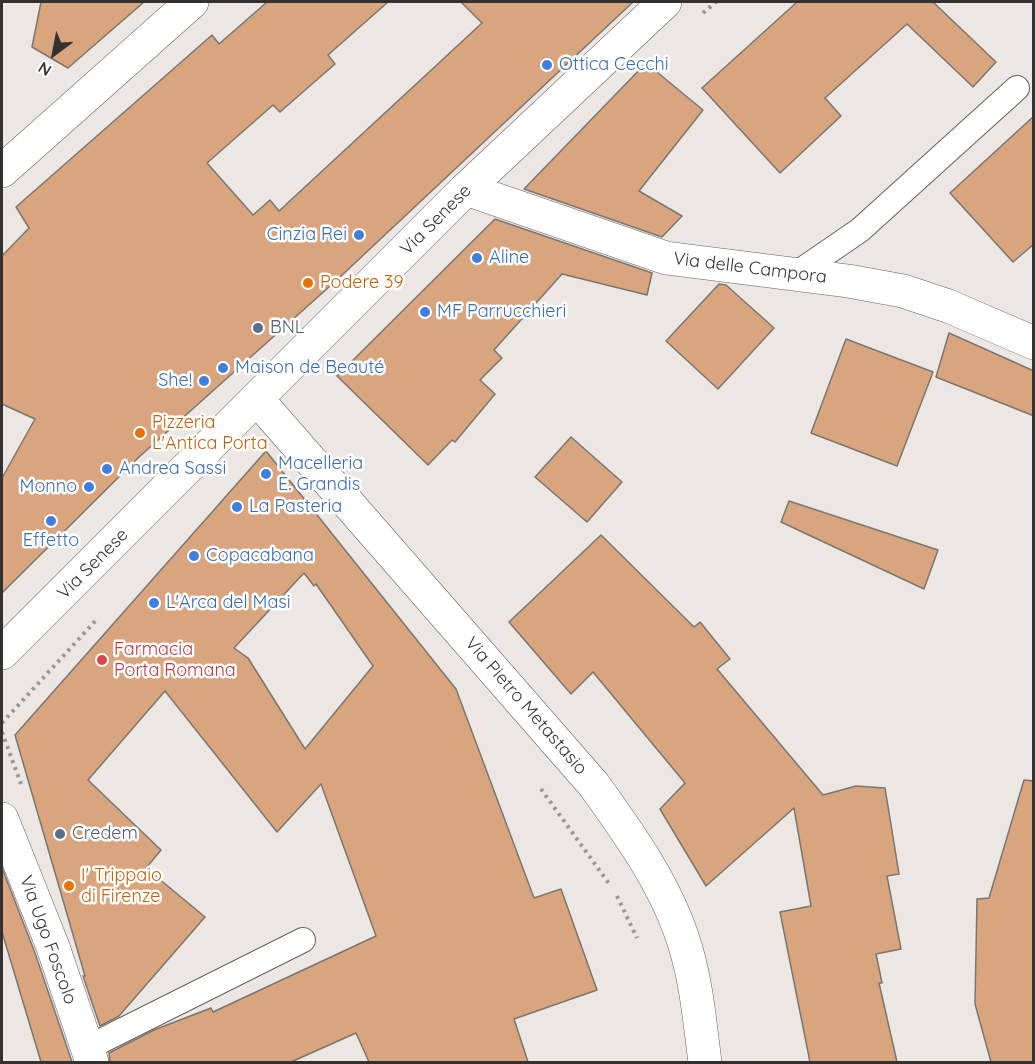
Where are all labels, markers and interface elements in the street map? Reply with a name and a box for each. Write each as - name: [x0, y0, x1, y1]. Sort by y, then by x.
- north arrow: [24, 24, 84, 84]
- place label: Ottica Cecchi: [559, 54, 669, 76]
- text: N: [34, 58, 55, 81]
- marker: Ottica Cecchi: [540, 58, 554, 72]
- street label: Via Senese: [396, 180, 476, 260]
- place label: Cinzia Rei: [267, 224, 347, 246]
- marker: Cinzia Rei: [352, 228, 366, 242]
- place label: Aline: [489, 247, 529, 269]
- street label: Via delle Campora: [672, 248, 828, 288]
- marker: Aline: [470, 251, 484, 265]
- place label: Podere 39: [320, 272, 404, 294]
- marker: Podere 39: [301, 276, 315, 290]
- place label: MF Parrucchieri: [437, 301, 566, 323]
- marker: MF Parrucchieri: [418, 305, 432, 319]
- place label: BNL: [270, 317, 304, 339]
- marker: BNL: [251, 321, 265, 335]
- place label: Maison de Beauté: [235, 357, 384, 379]
- marker: Maison de Beauté: [216, 361, 230, 375]
- place label: She!: [158, 370, 192, 392]
- marker: She!: [197, 374, 211, 388]
- place label: Pizzeria L'Antica Porta: [152, 412, 268, 454]
- marker: Pizzeria L'Antica Porta: [133, 426, 147, 440]
- place label: Macelleria E. Grandis: [278, 453, 363, 496]
- place label: Andrea Sassi: [119, 458, 226, 480]
- marker: Andrea Sassi: [100, 462, 114, 476]
- marker: Macelleria E. Grandis: [259, 467, 273, 481]
- place label: Monno: [20, 476, 77, 498]
- marker: Monno: [82, 480, 96, 494]
- place label: La Pasteria: [249, 496, 342, 518]
- marker: La Pasteria: [230, 500, 244, 514]
- marker: Effetto: [44, 514, 58, 528]
- street label: Via Senese: [53, 524, 133, 604]
- place label: Effetto: [23, 530, 79, 552]
- place label: Copacabana: [206, 545, 314, 567]
- marker: Copacabana: [187, 549, 201, 563]
- place label: L'Arca del Masi: [166, 592, 291, 614]
- marker: L'Arca del Masi: [147, 596, 161, 610]
- street label: Via Pietro Metastasio: [460, 633, 592, 779]
- place label: Farmacia Porta Romana: [114, 639, 236, 682]
- marker: Farmacia Porta Romana: [95, 653, 109, 667]
- place label: Credem: [72, 823, 138, 845]
- marker: Credem: [53, 827, 67, 841]
- place label: I' Trippaio di Firenze: [81, 865, 162, 908]
- street label: Via Ugo Foscolo: [15, 873, 81, 1007]
- marker: I' Trippaio di Firenze: [62, 879, 76, 893]

